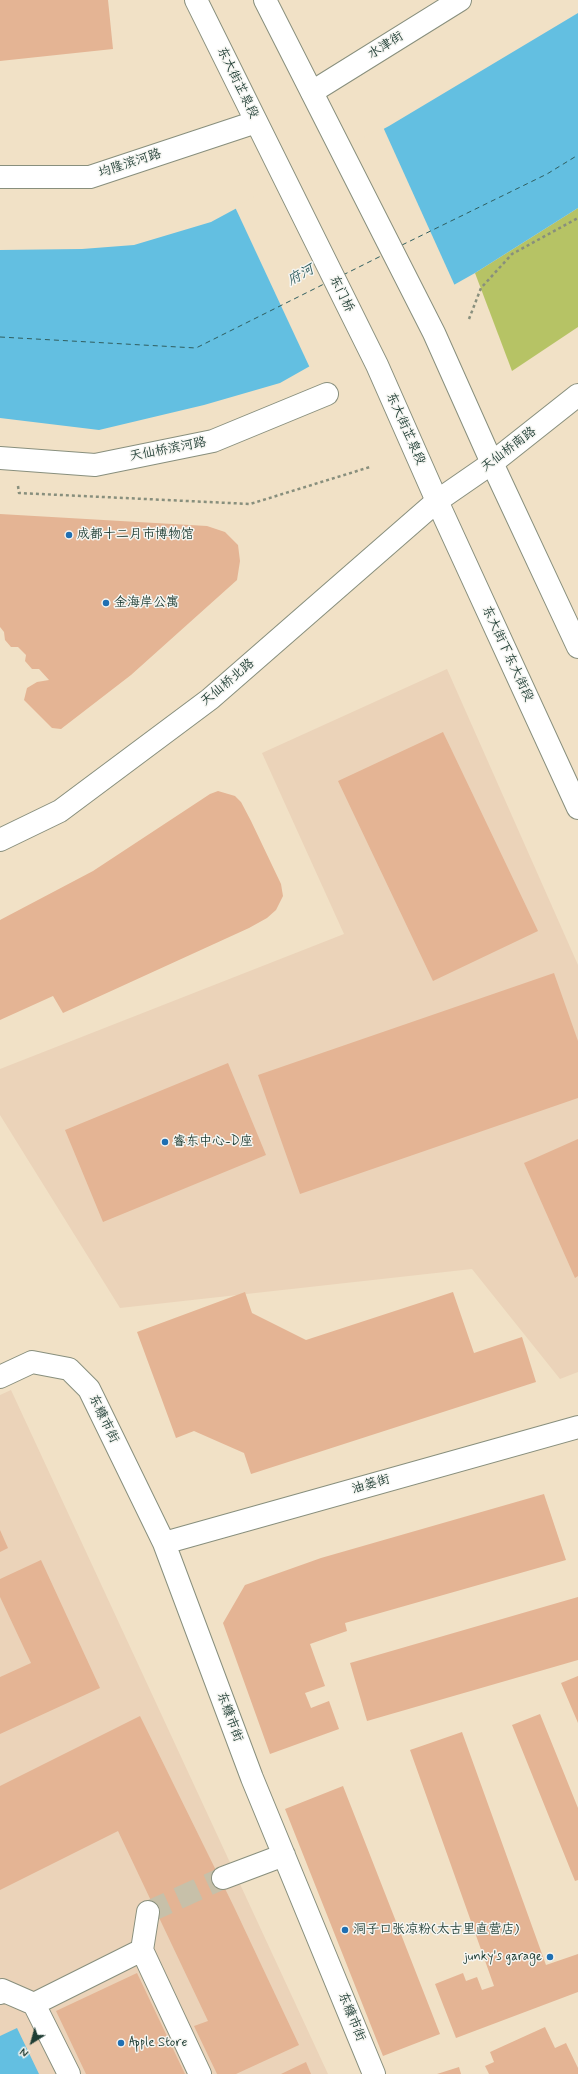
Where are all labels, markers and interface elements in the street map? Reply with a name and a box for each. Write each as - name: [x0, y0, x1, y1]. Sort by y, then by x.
- street label: 水津街: [365, 29, 407, 63]
- street label: 东大街芷泉段: [213, 45, 261, 121]
- street label: 均隆滨河路: [97, 147, 163, 181]
- water label: 府河: [285, 262, 317, 290]
- street label: 东门桥: [325, 273, 357, 315]
- street label: 东大街芷泉段: [382, 390, 428, 468]
- street label: 天仙桥南路: [478, 424, 540, 476]
- street label: 天仙桥滨河路: [128, 435, 208, 465]
- place label: 成都十二月市博物馆: [77, 527, 194, 543]
- marker: 成都十二月市博物馆: [64, 530, 74, 540]
- place label: 金海岸公寓: [114, 595, 179, 611]
- marker: 金海岸公寓: [101, 598, 111, 608]
- street label: 东大街下东大街段: [478, 604, 536, 704]
- street label: 天仙桥北路: [198, 656, 258, 710]
- place label: 睿东中心-D座: [173, 1134, 253, 1150]
- marker: 睿东中心-D座: [160, 1137, 170, 1147]
- street label: 东糠市街: [85, 1392, 121, 1446]
- street label: 油篓街: [350, 1472, 392, 1498]
- street label: 东糠市街: [213, 1690, 245, 1744]
- place label: 洞子口张凉粉(太古里直营店): [353, 1922, 519, 1938]
- marker: 洞子口张凉粉(太古里直营店): [340, 1925, 350, 1935]
- place label: junky's garage: [463, 1949, 542, 1965]
- marker: junky's garage: [545, 1952, 555, 1962]
- street label: 东糠市街: [334, 1990, 368, 2044]
- north arrow: [12, 2022, 52, 2062]
- place label: Apple Store: [129, 2035, 187, 2051]
- marker: Apple Store: [116, 2038, 126, 2048]
- text: N: [18, 2044, 32, 2059]

